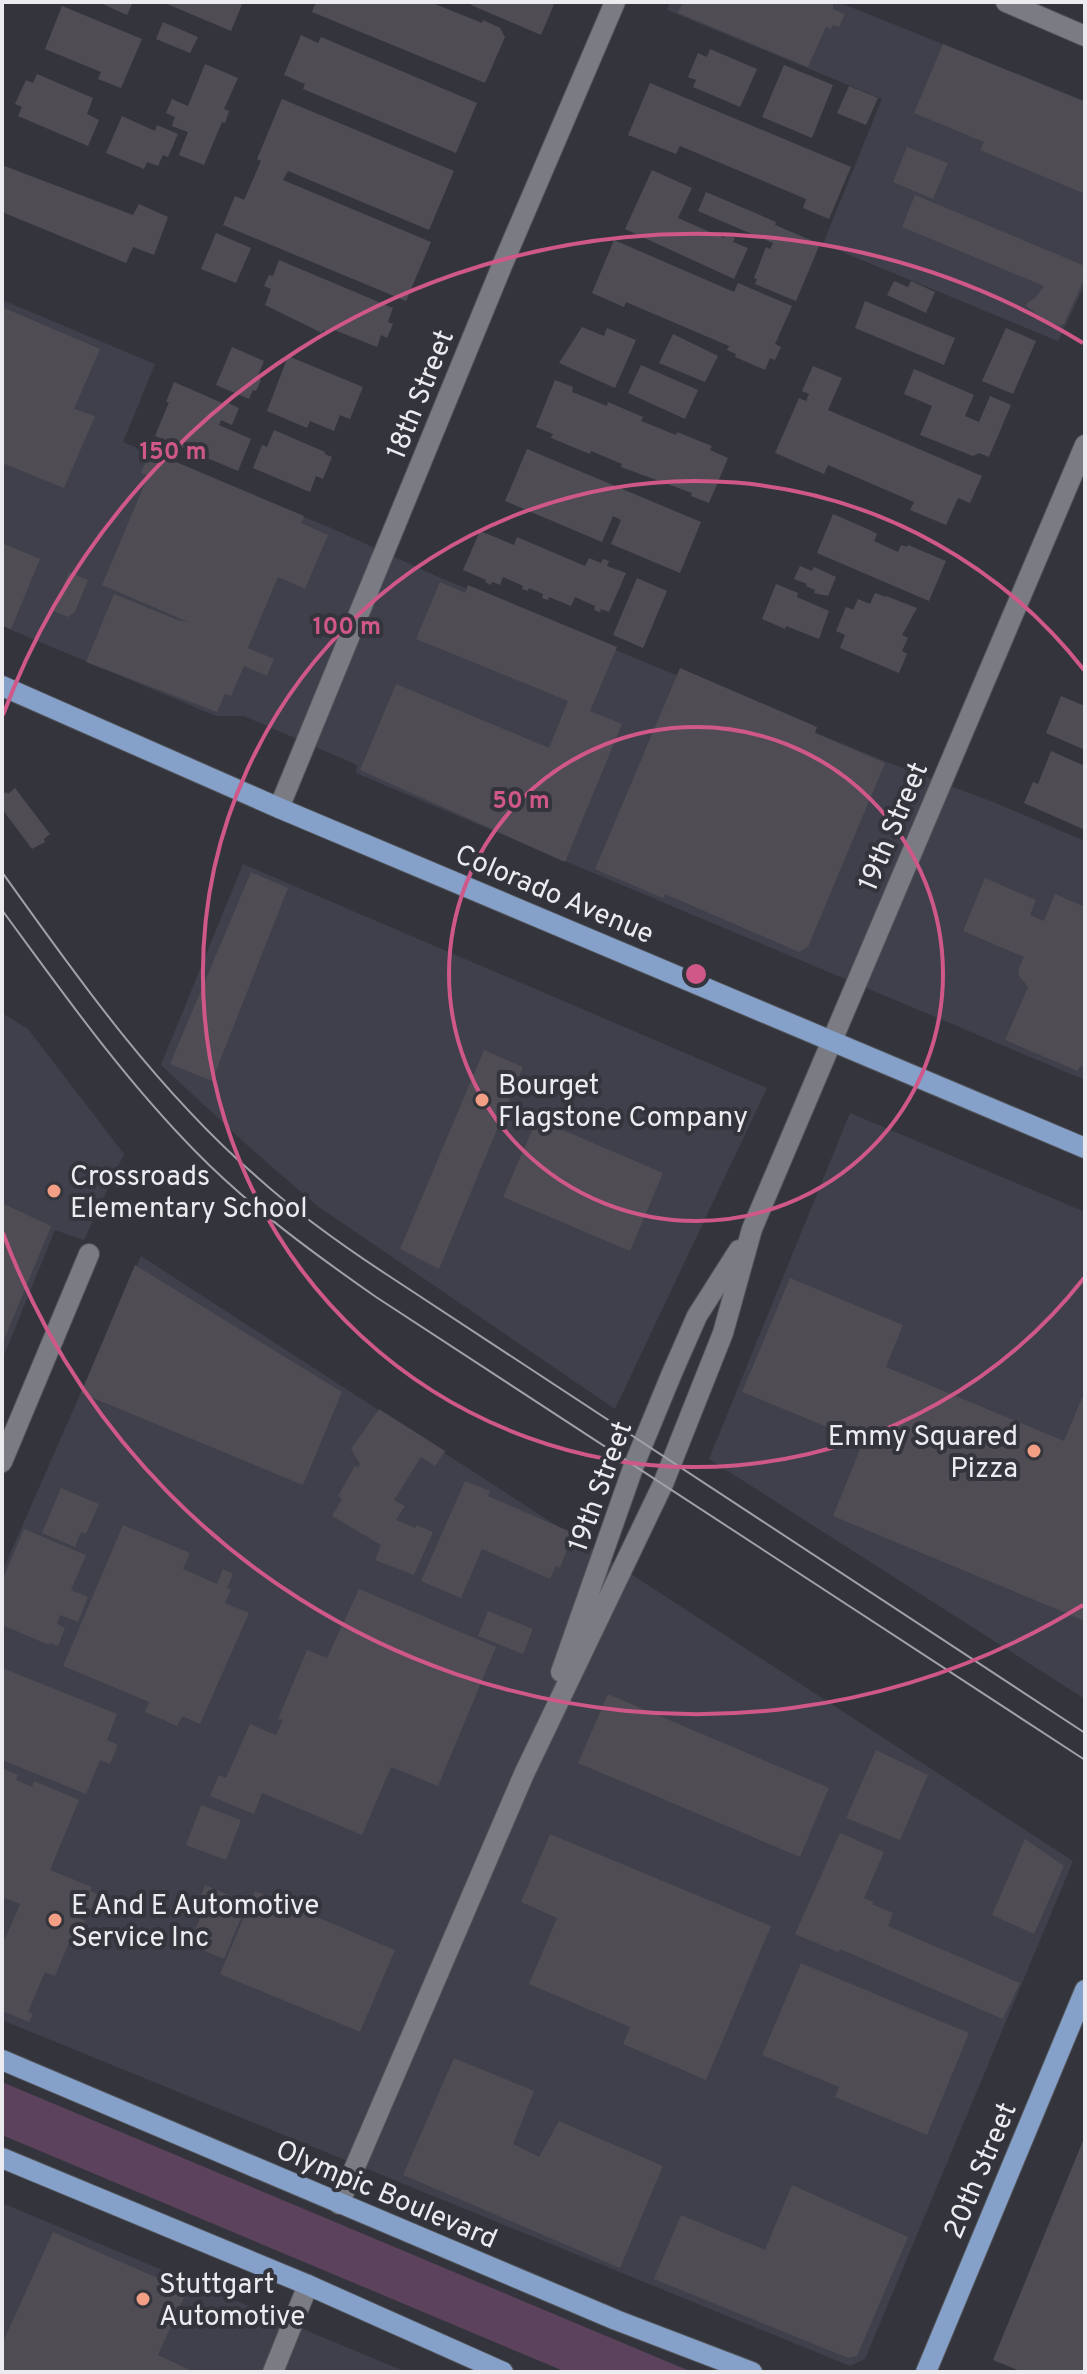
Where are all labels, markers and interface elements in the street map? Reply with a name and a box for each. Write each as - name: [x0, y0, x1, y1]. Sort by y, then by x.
- street label: 18th Street: [380, 325, 464, 465]
- text: 150 m: [139, 438, 207, 468]
- text: 100 m: [313, 613, 381, 643]
- street label: 19th Street: [852, 757, 938, 897]
- text: 50 m: [492, 787, 550, 817]
- street label: Colorado Avenue: [449, 838, 659, 954]
- centre of rings: [682, 960, 710, 988]
- place label: Bourget Flagstone Company: [498, 1069, 748, 1137]
- marker: Bourget Flagstone Company: [473, 1091, 491, 1109]
- place label: Crossroads Elementary School: [70, 1160, 308, 1228]
- marker: Crossroads Elementary School: [45, 1182, 63, 1200]
- street label: 19th Street: [562, 1417, 642, 1557]
- place label: Emmy Squared Pizza: [828, 1420, 1018, 1488]
- marker: Emmy Squared Pizza: [1025, 1442, 1043, 1460]
- place label: E And E Automotive Service Inc: [71, 1889, 319, 1957]
- marker: E And E Automotive Service Inc: [46, 1911, 64, 1929]
- street label: 20th Street: [937, 2098, 1027, 2245]
- street label: Olympic Boulevard: [270, 2133, 502, 2259]
- place label: Stuttgart Automotive: [159, 2268, 305, 2336]
- marker: Stuttgart Automotive: [134, 2290, 152, 2308]

